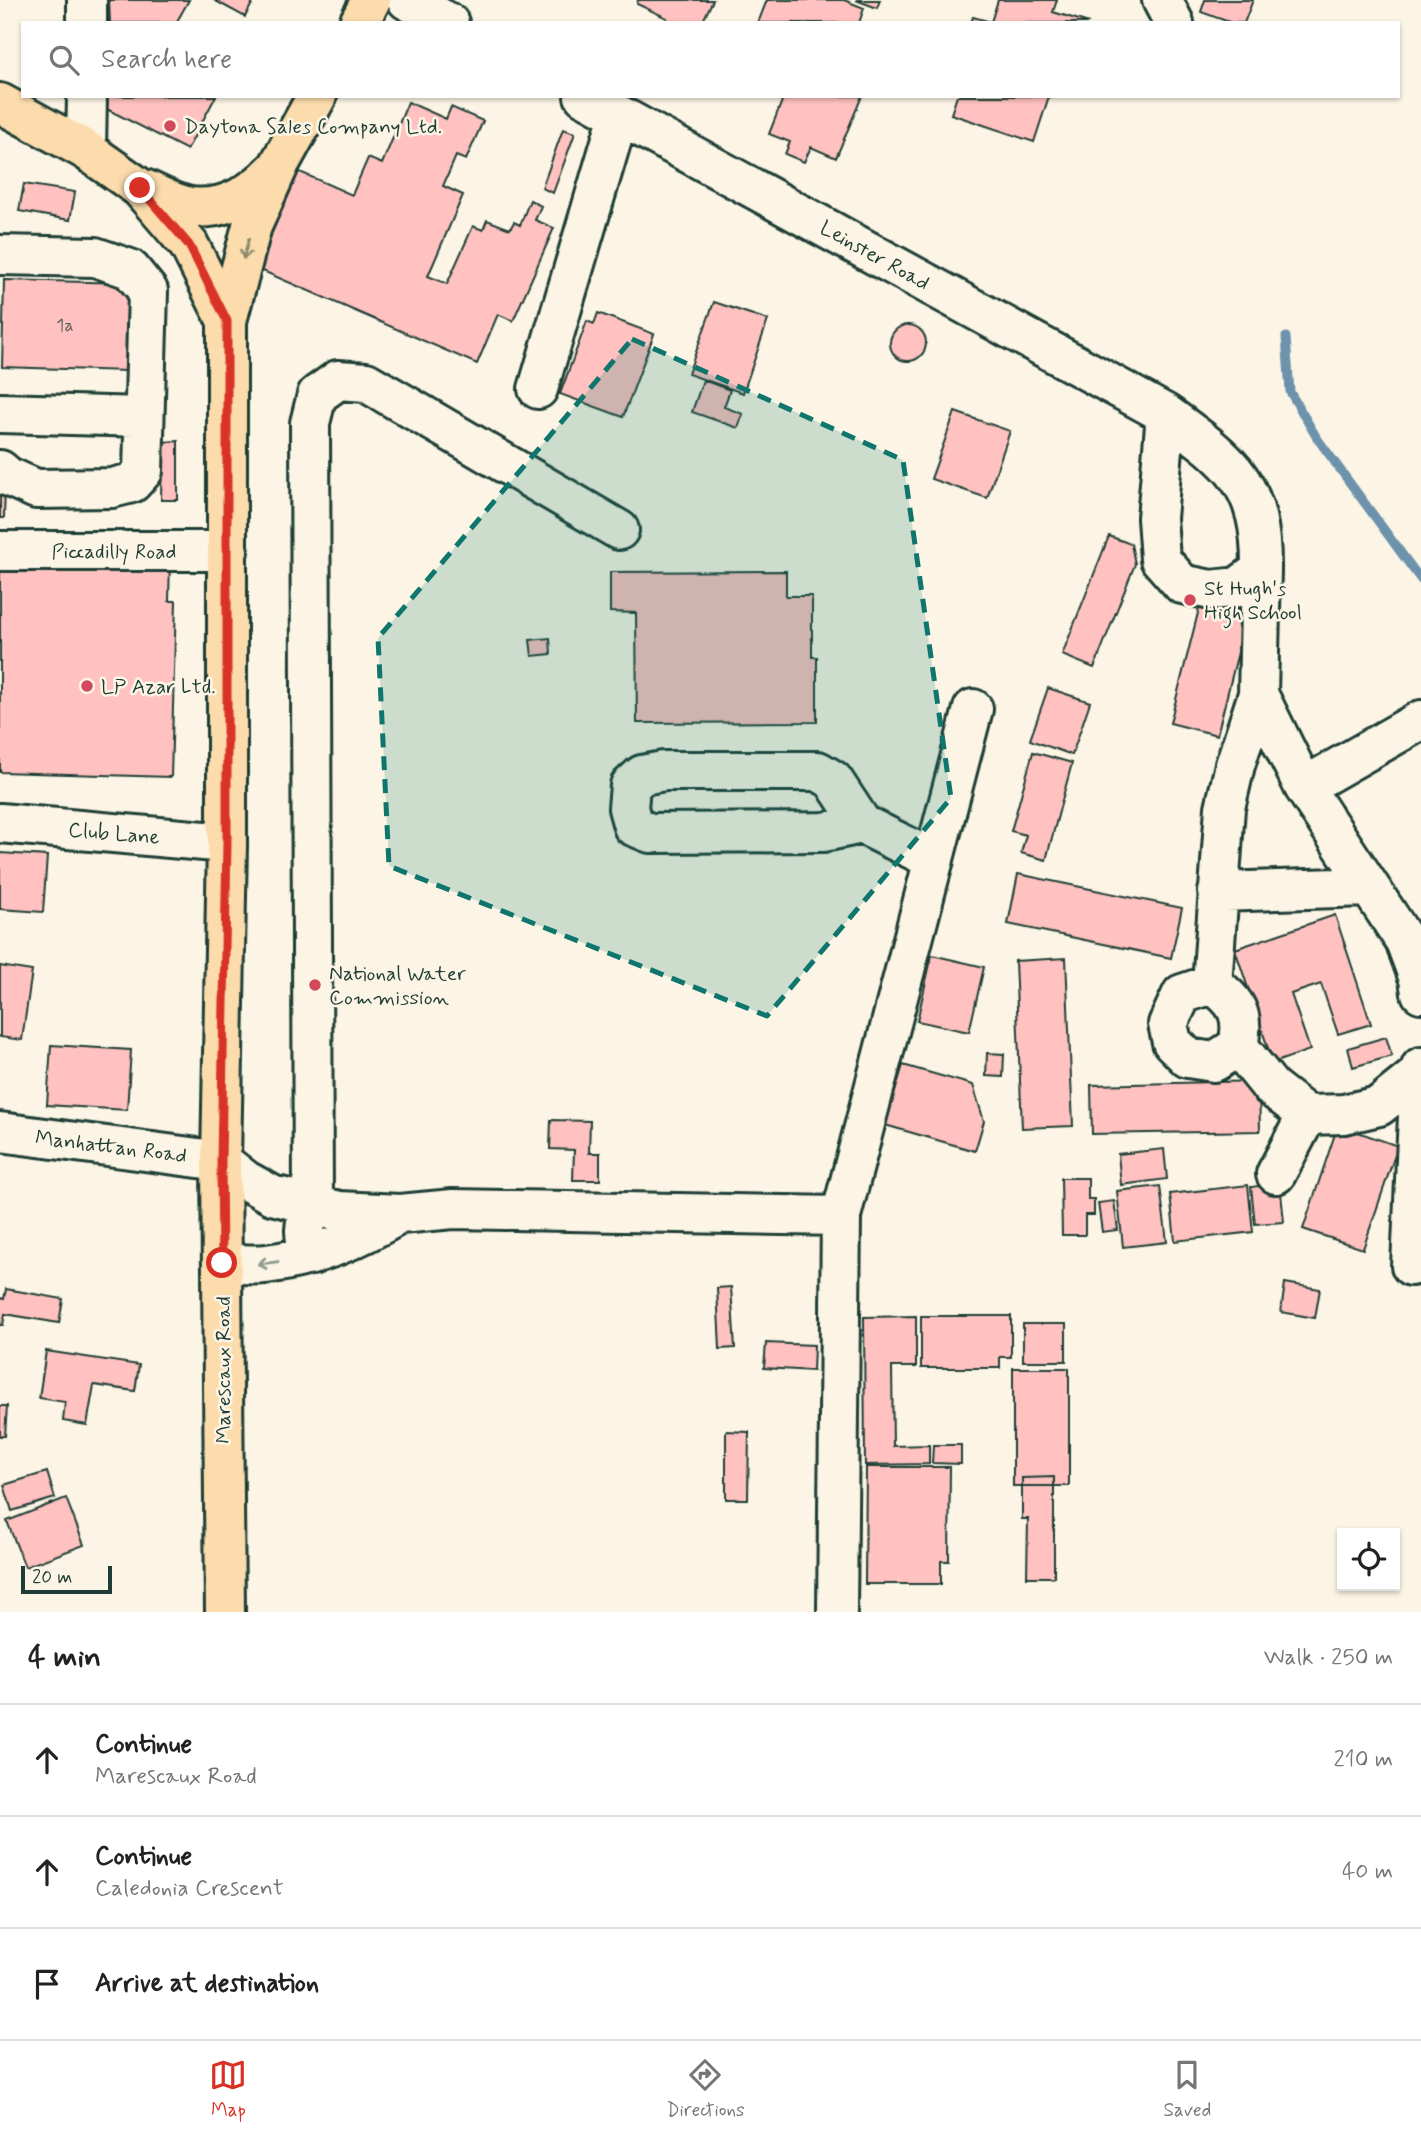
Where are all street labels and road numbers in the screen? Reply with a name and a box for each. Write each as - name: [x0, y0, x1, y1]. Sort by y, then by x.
- street label: Leinster Road: [815, 214, 934, 298]
- street label: Piccadilly Road: [52, 538, 176, 566]
- street label: Club Lane: [67, 816, 161, 852]
- street label: Manhattan Road: [34, 1124, 188, 1170]
- street label: Marescaux Road: [210, 1296, 238, 1444]

